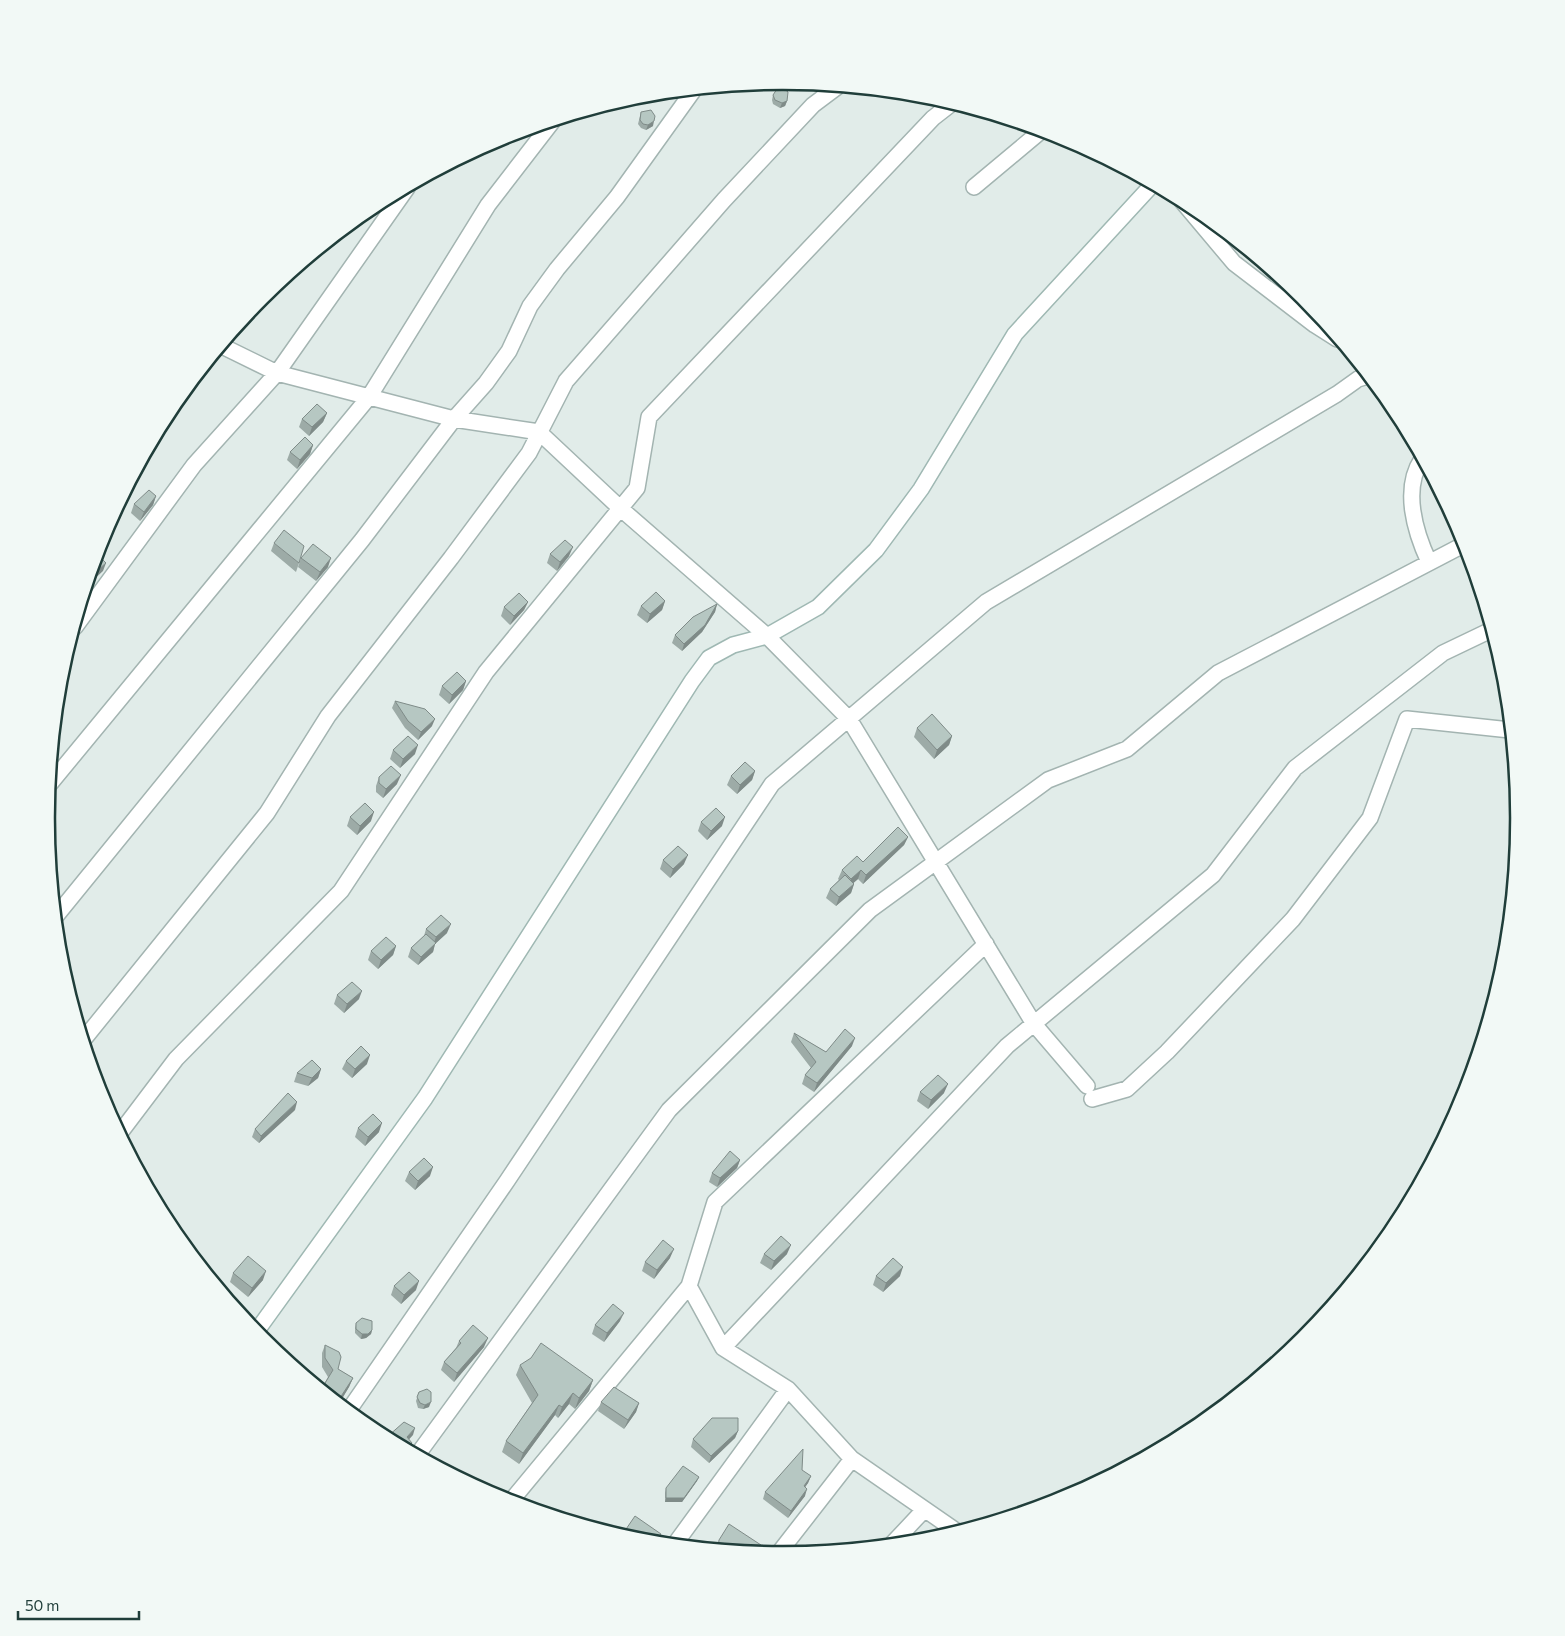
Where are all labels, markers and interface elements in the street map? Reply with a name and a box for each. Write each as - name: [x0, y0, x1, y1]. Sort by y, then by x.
- scale bar: [18, 1588, 139, 1620]
- text: 50 m: [25, 1596, 59, 1614]

